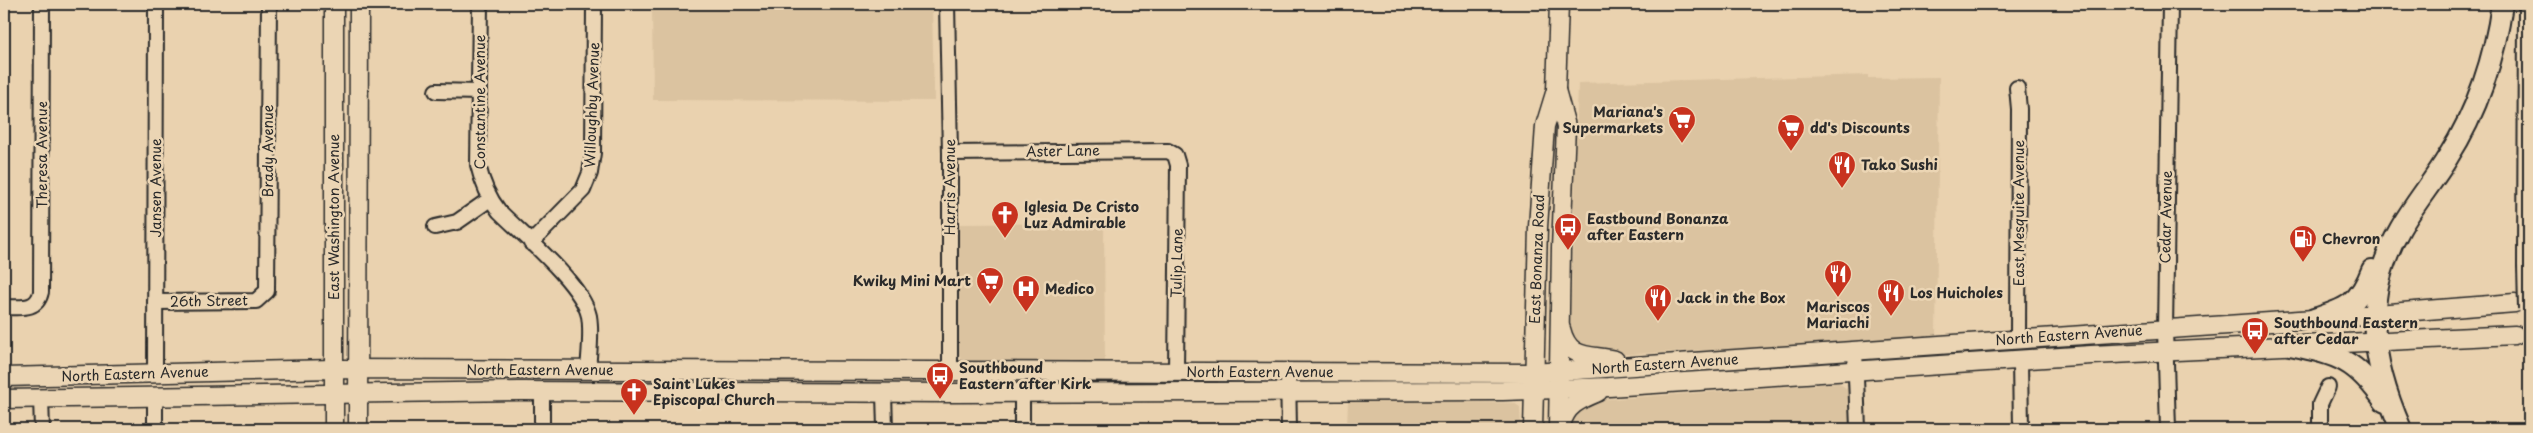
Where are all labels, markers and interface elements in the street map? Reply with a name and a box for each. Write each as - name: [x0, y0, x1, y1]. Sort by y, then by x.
- street label: Constantine Avenue: [469, 34, 490, 169]
- street label: Willoughby Avenue: [579, 41, 604, 168]
- street label: Theresa Avenue: [31, 101, 52, 209]
- place label: Mariana's Supermarkets: [1563, 101, 1663, 138]
- street label: Brady Avenue: [257, 104, 278, 197]
- supermarket icon: Mariana's Supermarkets: [1667, 105, 1697, 144]
- supermarket icon: dd's Discounts: [1776, 113, 1806, 152]
- place label: dd's Discounts: [1810, 117, 1910, 138]
- street label: East Washington Avenue: [323, 134, 344, 300]
- street label: Jansen Avenue: [145, 138, 166, 238]
- street label: Harris Avenue: [939, 138, 960, 235]
- street label: Aster Lane: [1026, 139, 1100, 162]
- street label: East Mesquite Avenue: [2008, 139, 2029, 286]
- restaurant icon: Tako Sushi: [1827, 150, 1857, 189]
- place label: Tako Sushi: [1861, 154, 1938, 175]
- street label: Cedar Avenue: [2154, 170, 2177, 264]
- street label: East Bonanza Road: [1524, 194, 1549, 324]
- place label: Iglesia De Cristo Luz Admirable: [1024, 196, 1139, 233]
- church icon: Iglesia De Cristo Luz Admirable: [990, 200, 1020, 239]
- place label: Eastbound Bonanza after Eastern: [1587, 208, 1729, 245]
- bus stop icon: Eastbound Bonanza after Eastern: [1553, 212, 1583, 251]
- fuel station icon: Chevron: [2288, 224, 2318, 263]
- street label: Tulip Lane: [1165, 228, 1188, 298]
- place label: Chevron: [2322, 228, 2380, 249]
- restaurant icon: Mariscos Mariachi: [1823, 259, 1853, 298]
- supermarket icon: Kwiky Mini Mart: [975, 266, 1005, 305]
- place label: Kwiky Mini Mart: [853, 270, 971, 291]
- hospital icon: Medico: [1011, 274, 1041, 313]
- place label: Medico: [1045, 278, 1094, 299]
- restaurant icon: Los Huicholes: [1876, 278, 1906, 317]
- place label: Los Huicholes: [1910, 282, 2003, 303]
- restaurant icon: Jack in the Box: [1643, 283, 1673, 322]
- place label: Jack in the Box: [1677, 287, 1786, 308]
- street label: 26th Street: [170, 289, 248, 312]
- place label: Mariscos Mariachi: [1806, 296, 1870, 333]
- place label: Southbound Eastern after Cedar: [2274, 312, 2418, 349]
- bus stop icon: Southbound Eastern after Cedar: [2240, 316, 2270, 355]
- street label: North Eastern Avenue: [1995, 319, 2144, 350]
- street label: North Eastern Avenue: [1591, 348, 1740, 379]
- place label: Southbound Eastern after Kirk: [959, 357, 1092, 394]
- street label: North Eastern Avenue: [466, 359, 614, 380]
- street label: North Eastern Avenue: [61, 360, 209, 387]
- bus stop icon: Southbound Eastern after Kirk: [925, 361, 955, 400]
- street label: North Eastern Avenue: [1186, 361, 1334, 382]
- place label: Saint Lukes Episcopal Church: [653, 373, 775, 410]
- church icon: Saint Lukes Episcopal Church: [619, 377, 649, 416]

